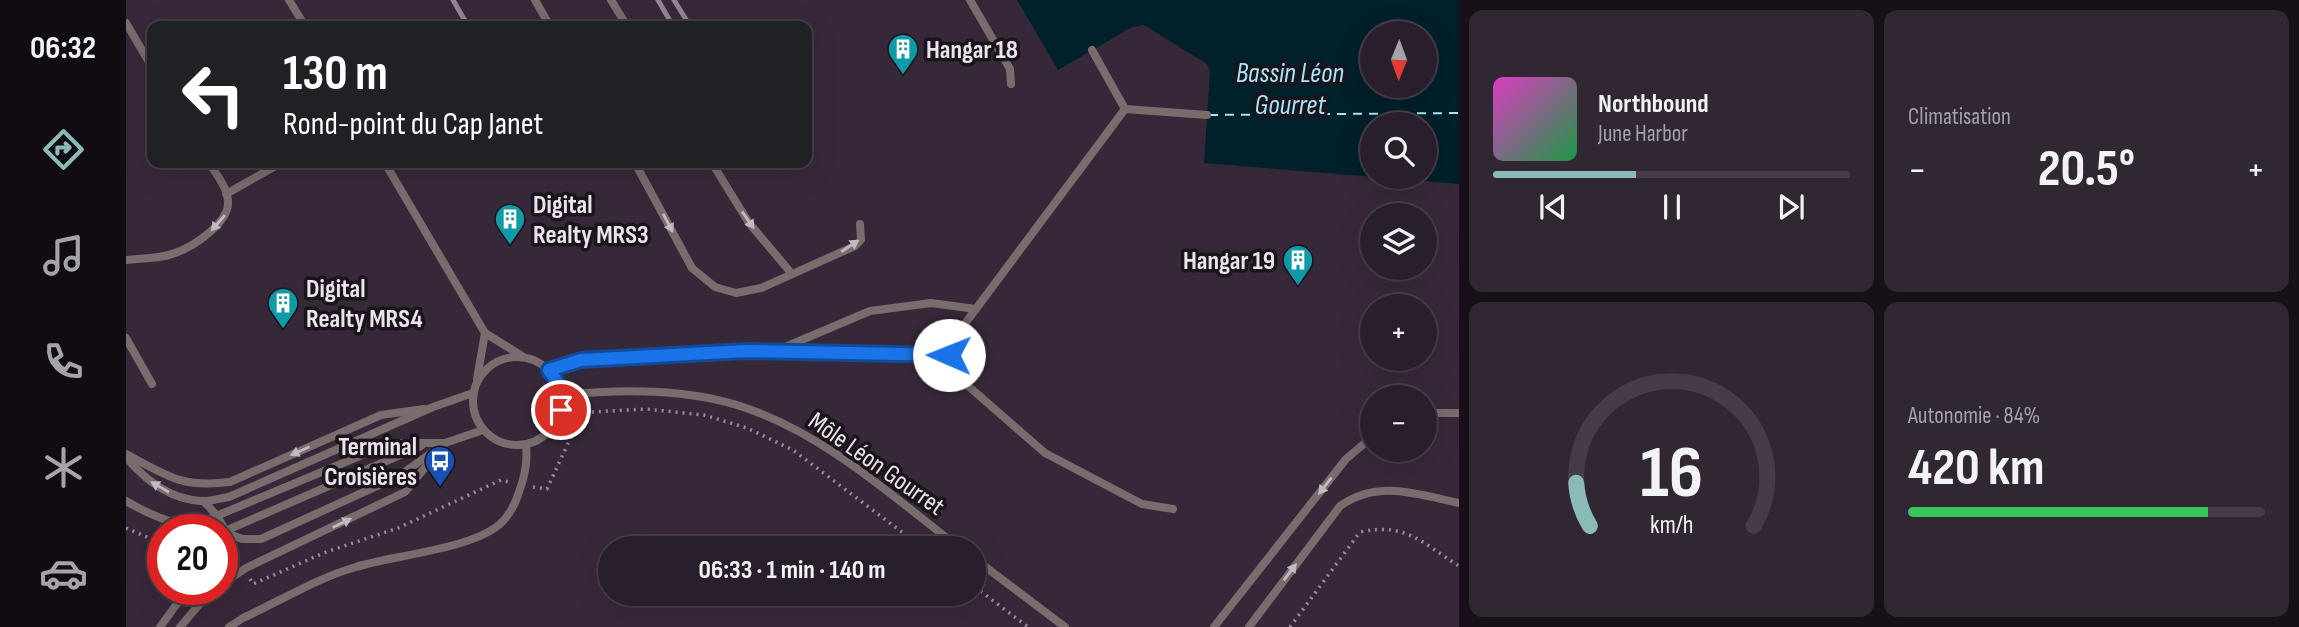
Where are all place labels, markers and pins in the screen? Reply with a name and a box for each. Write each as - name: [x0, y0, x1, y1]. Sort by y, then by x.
- building icon: Hangar 18: [886, 32, 920, 76]
- place label: Hangar 18: [926, 35, 1018, 66]
- place label: Digital Realty MRS3: [533, 190, 649, 251]
- building icon: Digital Realty MRS3: [493, 202, 527, 246]
- building icon: Hangar 19: [1281, 243, 1315, 287]
- place label: Hangar 19: [1183, 246, 1275, 277]
- place label: Digital Realty MRS4: [306, 274, 423, 335]
- building icon: Digital Realty MRS4: [266, 286, 300, 330]
- pin: [531, 380, 591, 440]
- place label: Terminal Croisières: [324, 432, 417, 493]
- bus stop icon: Terminal Croisières: [423, 444, 457, 488]

